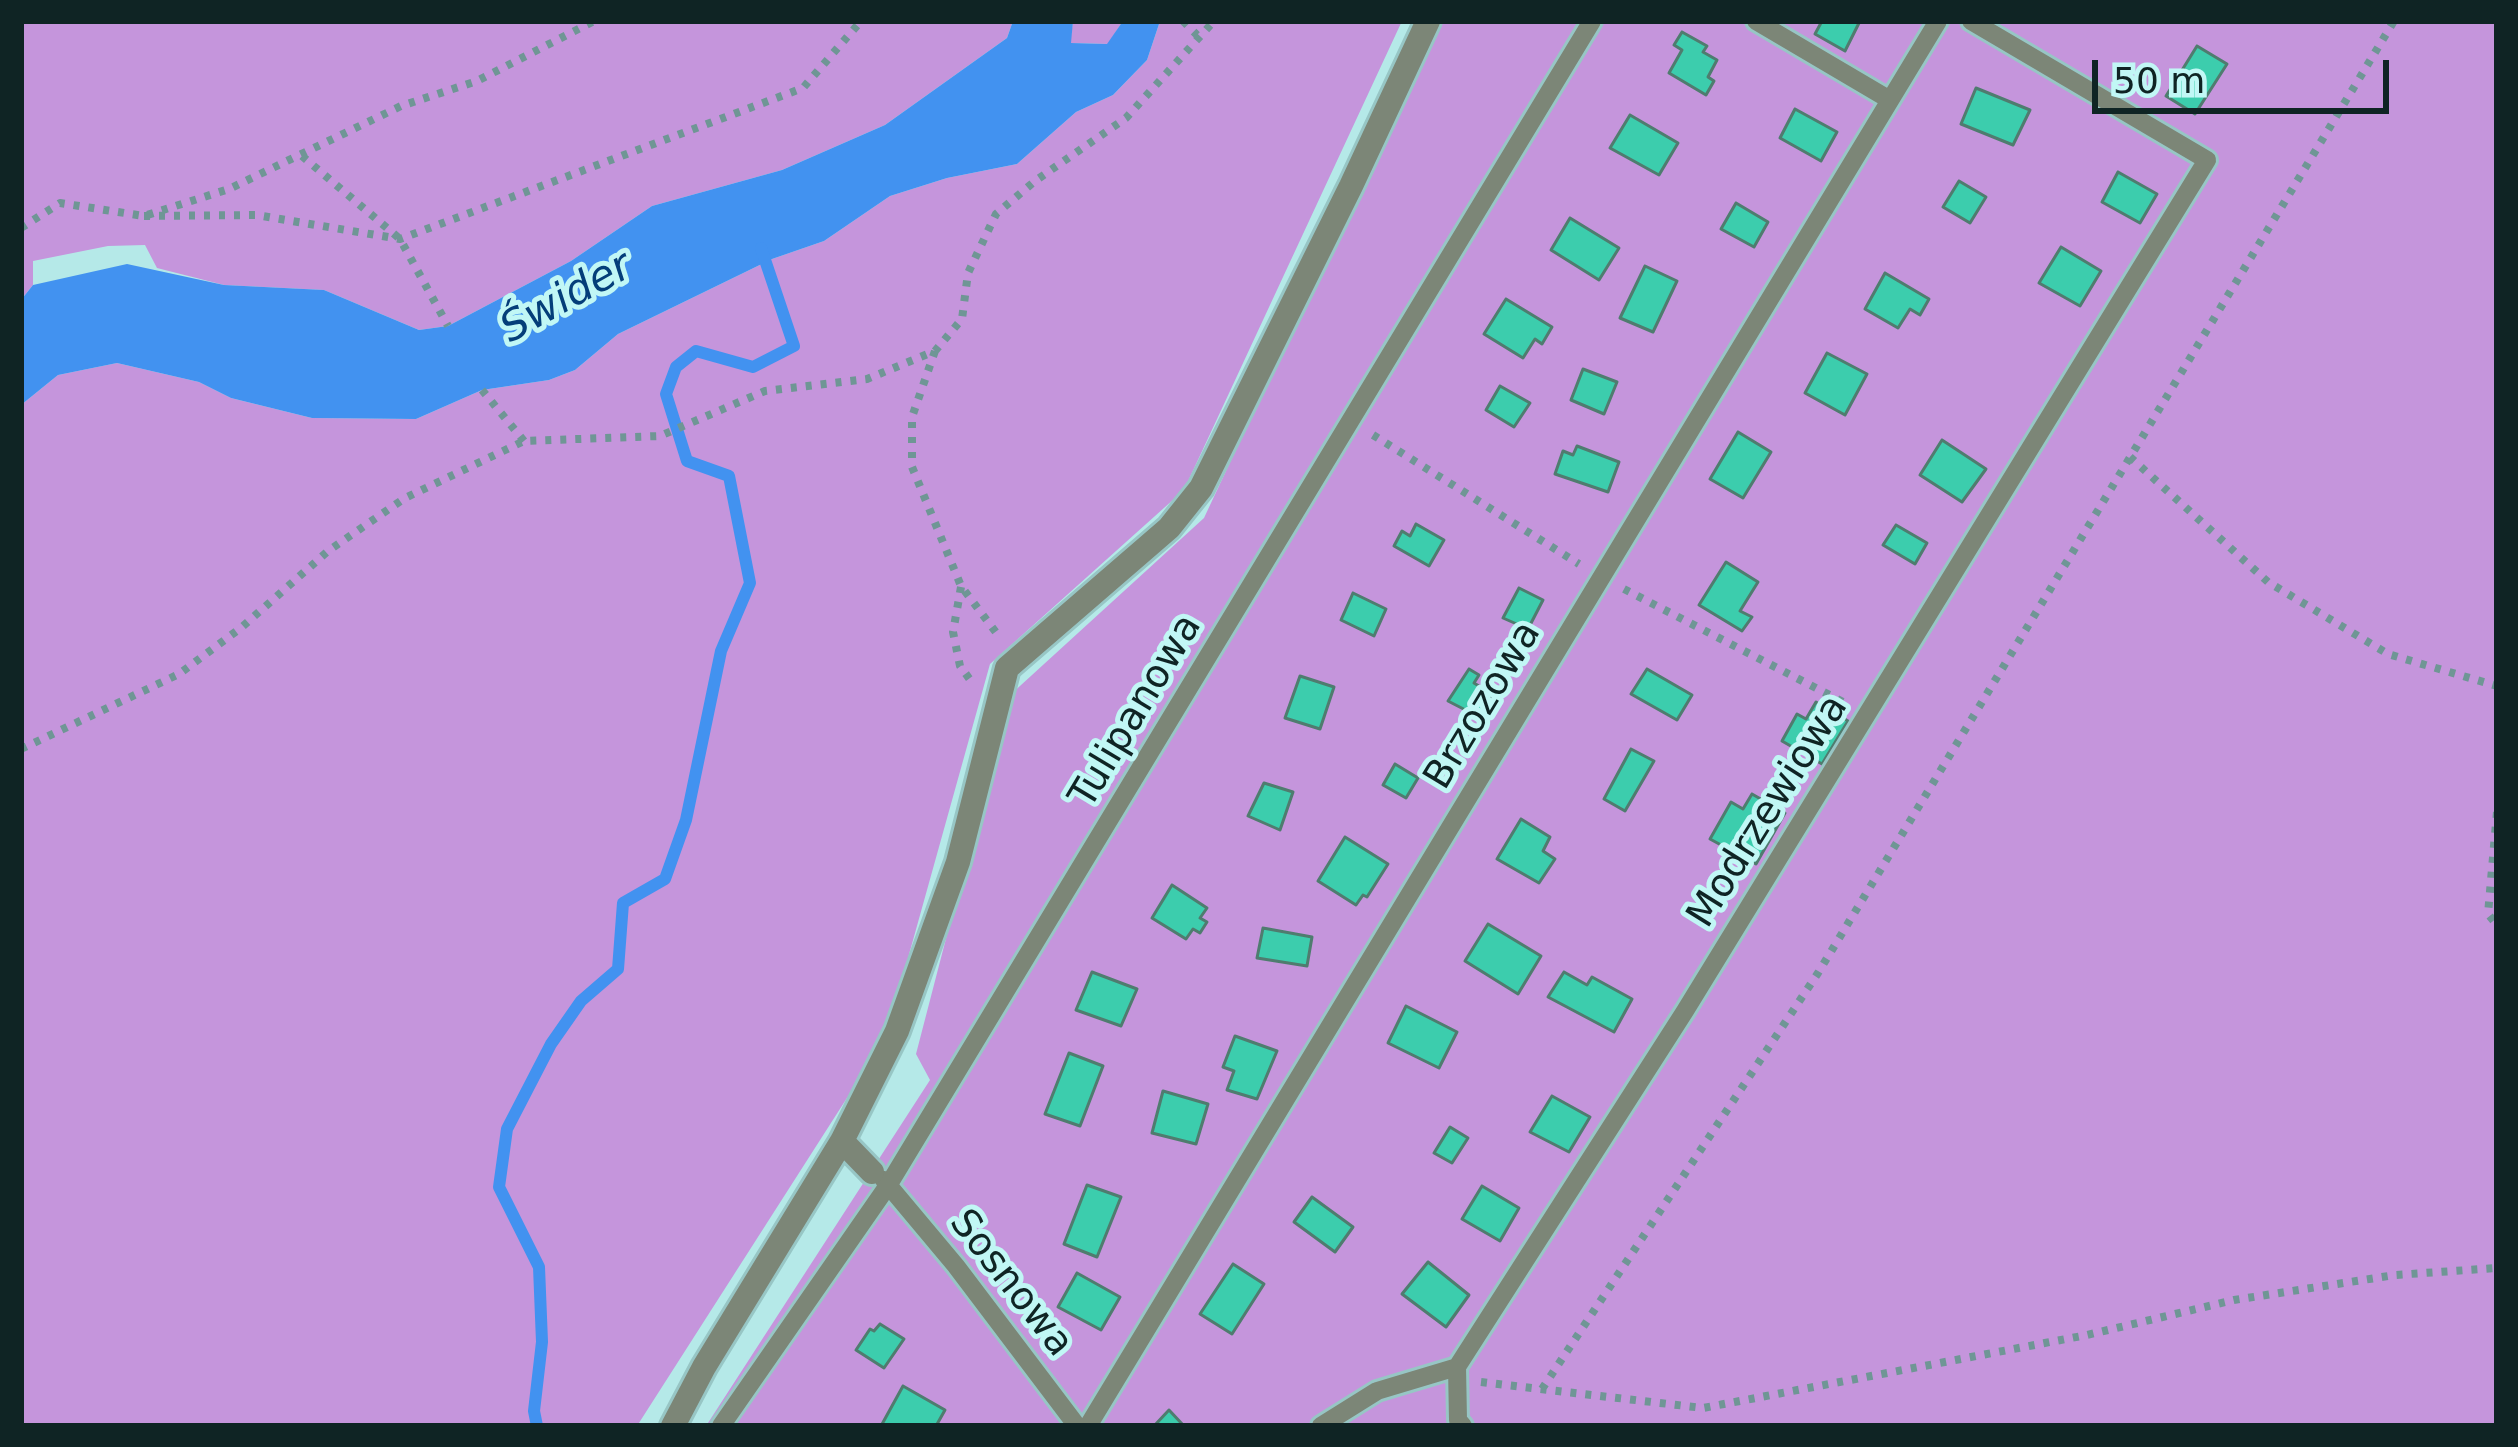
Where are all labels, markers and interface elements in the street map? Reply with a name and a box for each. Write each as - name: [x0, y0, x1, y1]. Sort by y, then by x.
- scale bar: [2098, 36, 2395, 110]
- text: 50 m: [2113, 60, 2205, 101]
- water label: Świder: [492, 242, 642, 356]
- street label: Tulipanowa: [1061, 607, 1213, 817]
- street label: Brzozowa: [1416, 614, 1552, 798]
- street label: Modrzewiowa: [1679, 687, 1859, 937]
- street label: Sosnowa: [938, 1201, 1082, 1367]

